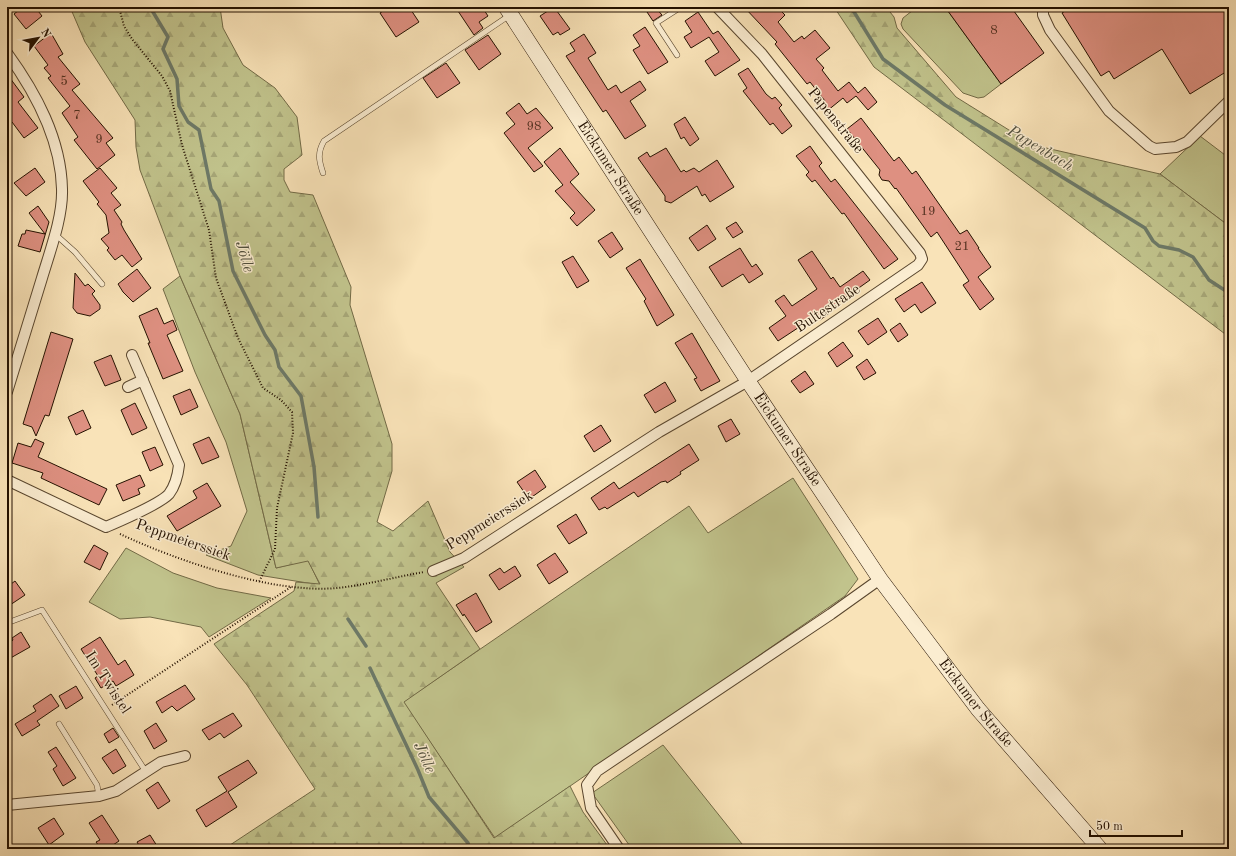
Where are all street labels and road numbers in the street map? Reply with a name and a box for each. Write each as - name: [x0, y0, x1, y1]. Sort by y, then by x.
- street label: Papenstraße: [804, 85, 866, 157]
- street label: Eickumer Straße: [574, 118, 646, 218]
- street label: Bultestraße: [793, 282, 863, 336]
- street label: Eickumer Straße: [751, 390, 824, 489]
- street label: Peppmeierssiek: [444, 488, 536, 554]
- street label: Peppmeierssiek: [133, 518, 233, 564]
- street label: Im Twistel: [81, 649, 133, 717]
- street label: Eickumer Straße: [935, 656, 1015, 750]

